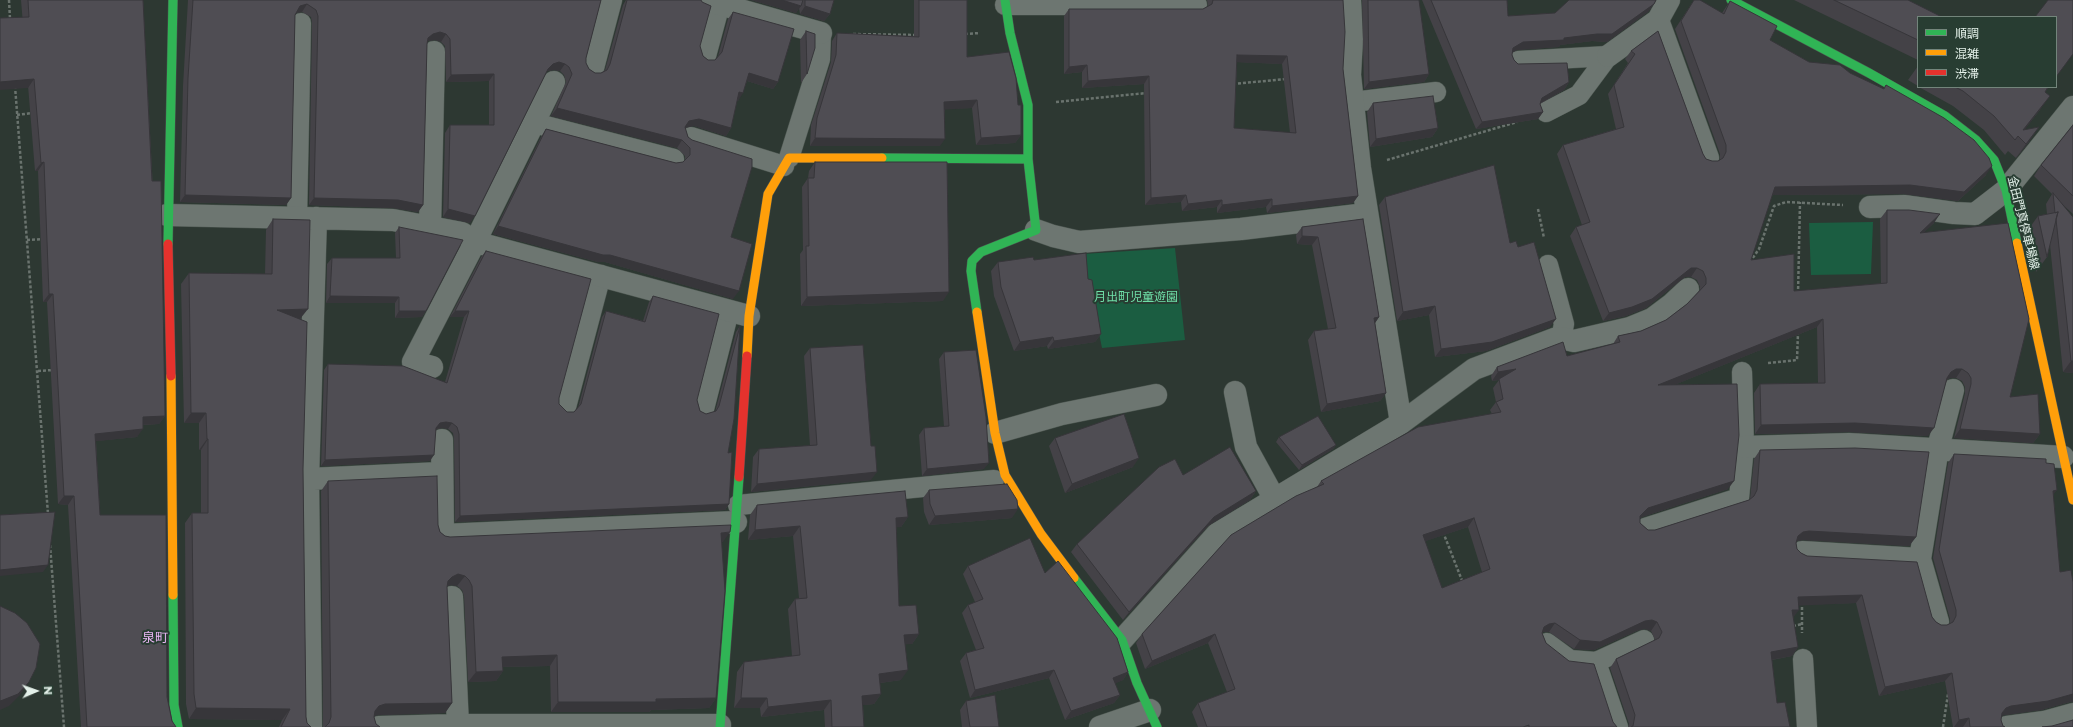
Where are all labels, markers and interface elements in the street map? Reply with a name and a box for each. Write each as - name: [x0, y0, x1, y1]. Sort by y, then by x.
- legend: [1917, 16, 2057, 88]
- text: 順調: [1955, 26, 1979, 41]
- text: 混雑: [1955, 46, 1979, 61]
- text: 渋滞: [1955, 66, 1979, 81]
- street label: 金田門真停車場線: [2004, 175, 2042, 271]
- park label: 月出町児童遊園: [1094, 290, 1178, 304]
- district label: 泉町: [142, 630, 168, 646]
- north arrow: [16, 671, 56, 711]
- text: N: [41, 686, 55, 695]

